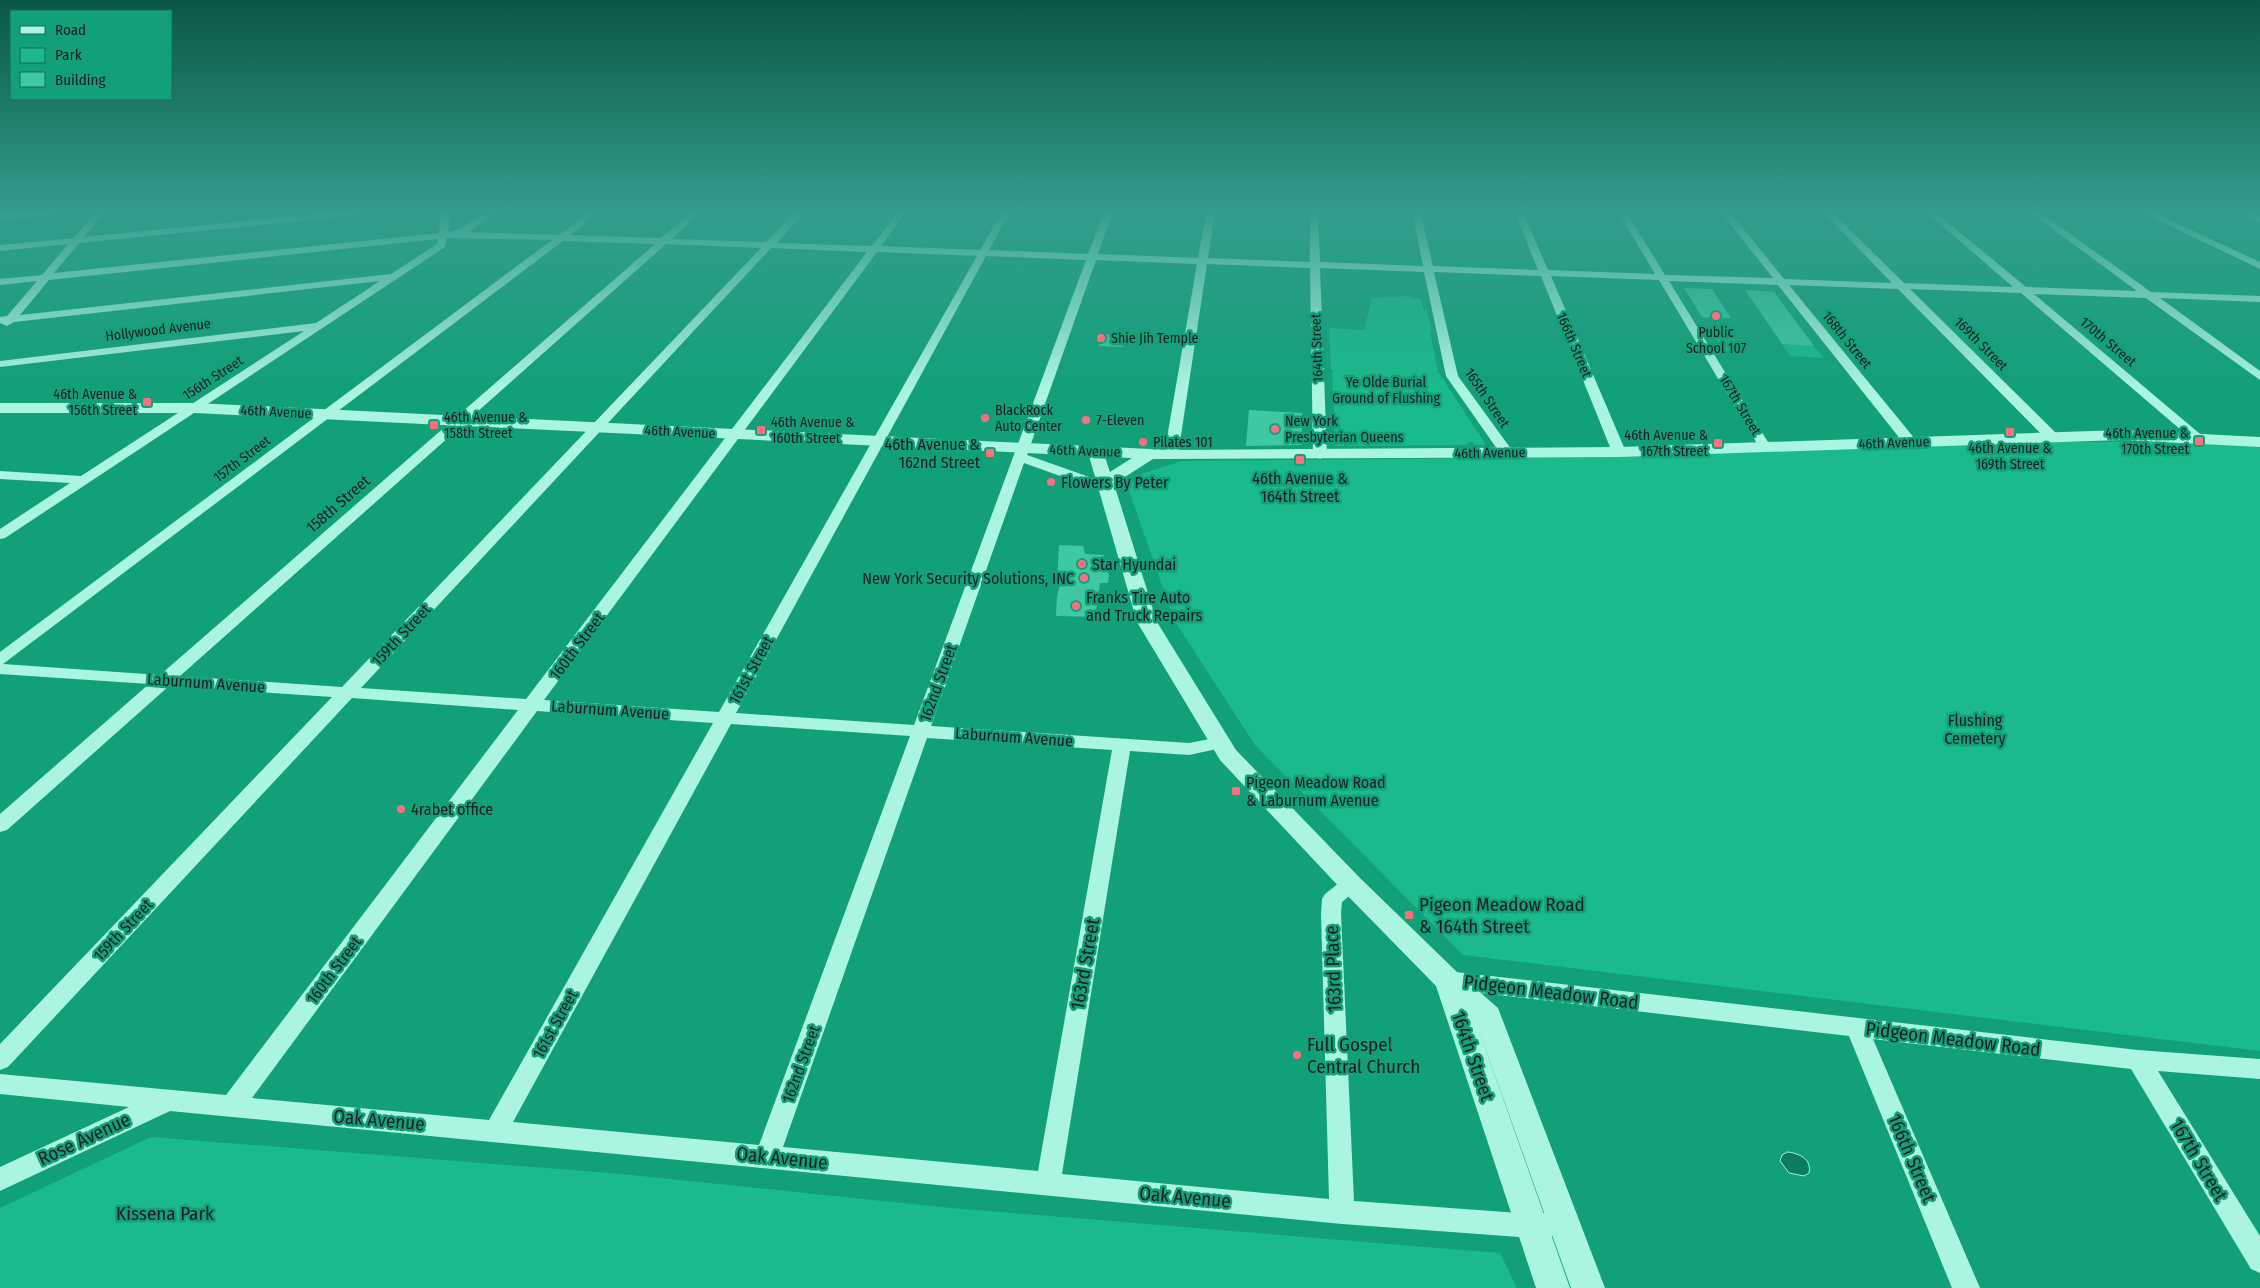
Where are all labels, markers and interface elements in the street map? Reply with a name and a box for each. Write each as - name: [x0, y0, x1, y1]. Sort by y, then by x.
- legend: [10, 10, 172, 100]
- text: Road: [55, 21, 86, 39]
- text: Park: [55, 46, 82, 64]
- text: Building: [55, 71, 106, 89]
- street label: 168th Street: [1819, 308, 1876, 373]
- street label: 166th Street: [1553, 310, 1595, 380]
- marker: Public School 107: [1710, 310, 1722, 322]
- street label: 164th Street: [1307, 313, 1327, 383]
- street label: 169th Street: [1951, 314, 2012, 375]
- street label: 170th Street: [2077, 314, 2140, 371]
- street label: Hollywood Avenue: [104, 315, 212, 345]
- place label: Public School 107: [1686, 324, 1746, 357]
- place label: Shie Jih Temple: [1111, 330, 1199, 347]
- marker: Shie Jih Temple: [1095, 332, 1107, 344]
- street label: 156th Street: [180, 352, 247, 404]
- street label: 165th Street: [1461, 365, 1513, 431]
- street label: 167th Street: [1715, 372, 1765, 439]
- park label: Ye Olde Burial Ground of Flushing: [1332, 374, 1440, 407]
- place label: 46th Avenue & 156th Street: [53, 386, 137, 419]
- marker: 46th Avenue & 156th Street: [141, 396, 153, 408]
- street label: 46th Avenue: [240, 402, 312, 422]
- place label: BlackRock Auto Center: [995, 402, 1062, 435]
- place label: 46th Avenue & 158th Street: [444, 409, 528, 442]
- marker: BlackRock Auto Center: [979, 412, 991, 424]
- place label: 7-Eleven: [1096, 412, 1144, 429]
- place label: New York Presbyterian Queens: [1285, 413, 1404, 446]
- place label: 46th Avenue & 160th Street: [771, 414, 855, 447]
- marker: 7-Eleven: [1080, 414, 1092, 426]
- marker: 46th Avenue & 158th Street: [428, 419, 440, 431]
- street label: 46th Avenue: [644, 422, 716, 442]
- marker: New York Presbyterian Queens: [1269, 423, 1281, 435]
- marker: 46th Avenue & 160th Street: [755, 424, 767, 436]
- place label: 46th Avenue & 170th Street: [2105, 425, 2189, 458]
- marker: 46th Avenue & 169th Street: [2004, 426, 2016, 438]
- place label: 46th Avenue & 167th Street: [1624, 427, 1708, 460]
- street label: 157th Street: [210, 432, 274, 486]
- street label: 46th Avenue: [1858, 433, 1930, 453]
- place label: Pilates 101: [1153, 434, 1213, 451]
- place label: 46th Avenue & 162nd Street: [884, 435, 981, 472]
- marker: 46th Avenue & 170th Street: [2193, 435, 2205, 447]
- marker: Pilates 101: [1137, 436, 1149, 448]
- marker: 46th Avenue & 167th Street: [1712, 437, 1724, 449]
- place label: 46th Avenue & 169th Street: [1968, 440, 2052, 473]
- street label: 46th Avenue: [1049, 441, 1121, 461]
- street label: 46th Avenue: [1454, 444, 1526, 462]
- marker: 46th Avenue & 162nd Street: [984, 447, 996, 459]
- marker: 46th Avenue & 164th Street: [1294, 454, 1306, 466]
- place label: 46th Avenue & 164th Street: [1252, 469, 1348, 506]
- street label: 158th Street: [302, 471, 374, 537]
- place label: Flowers By Peter: [1061, 473, 1169, 492]
- marker: Flowers By Peter: [1045, 476, 1057, 488]
- place label: Star Hyundai: [1092, 555, 1176, 574]
- marker: Star Hyundai: [1076, 558, 1088, 570]
- place label: New York Security Solutions, INC: [862, 569, 1074, 588]
- marker: New York Security Solutions, INC: [1078, 572, 1090, 584]
- place label: Franks Tire Auto and Truck Repairs: [1086, 588, 1203, 625]
- street label: 159th Street: [367, 599, 435, 670]
- marker: Franks Tire Auto and Truck Repairs: [1070, 600, 1082, 612]
- street label: 160th Street: [546, 608, 609, 683]
- street label: 161st Street: [725, 632, 778, 707]
- street label: 162nd Street: [915, 641, 961, 724]
- street label: Laburnum Avenue: [146, 669, 266, 697]
- street label: Laburnum Avenue: [550, 696, 670, 724]
- park label: Flushing Cemetery: [1944, 711, 2007, 748]
- street label: Laburnum Avenue: [954, 723, 1074, 751]
- place label: Pigeon Meadow Road & Laburnum Avenue: [1246, 773, 1386, 810]
- marker: Pigeon Meadow Road & Laburnum Avenue: [1230, 785, 1242, 797]
- place label: 4rabet office: [411, 800, 493, 819]
- marker: 4rabet office: [395, 803, 407, 815]
- place label: Pigeon Meadow Road & 164th Street: [1419, 893, 1585, 938]
- street label: 159th Street: [89, 894, 157, 965]
- marker: Pigeon Meadow Road & 164th Street: [1403, 909, 1415, 921]
- street label: 163rd Street: [1066, 916, 1105, 1012]
- street label: 163rd Place: [1320, 925, 1346, 1013]
- street label: 160th Street: [303, 932, 366, 1007]
- street label: Pidgeon Meadow Road: [1462, 970, 1640, 1014]
- street label: 161st Street: [529, 986, 582, 1061]
- street label: 164th Street: [1447, 1008, 1499, 1105]
- street label: Pidgeon Meadow Road: [1864, 1017, 2042, 1061]
- street label: 162nd Street: [778, 1022, 824, 1105]
- place label: Full Gospel Central Church: [1307, 1033, 1420, 1078]
- marker: Full Gospel Central Church: [1291, 1049, 1303, 1061]
- street label: Oak Avenue: [332, 1105, 426, 1135]
- street label: Rose Avenue: [34, 1108, 134, 1170]
- street label: 166th Street: [1883, 1110, 1941, 1206]
- street label: 167th Street: [2166, 1115, 2233, 1206]
- street label: Oak Avenue: [735, 1142, 829, 1174]
- street label: Oak Avenue: [1138, 1182, 1232, 1212]
- park label: Kissena Park: [116, 1202, 214, 1225]

